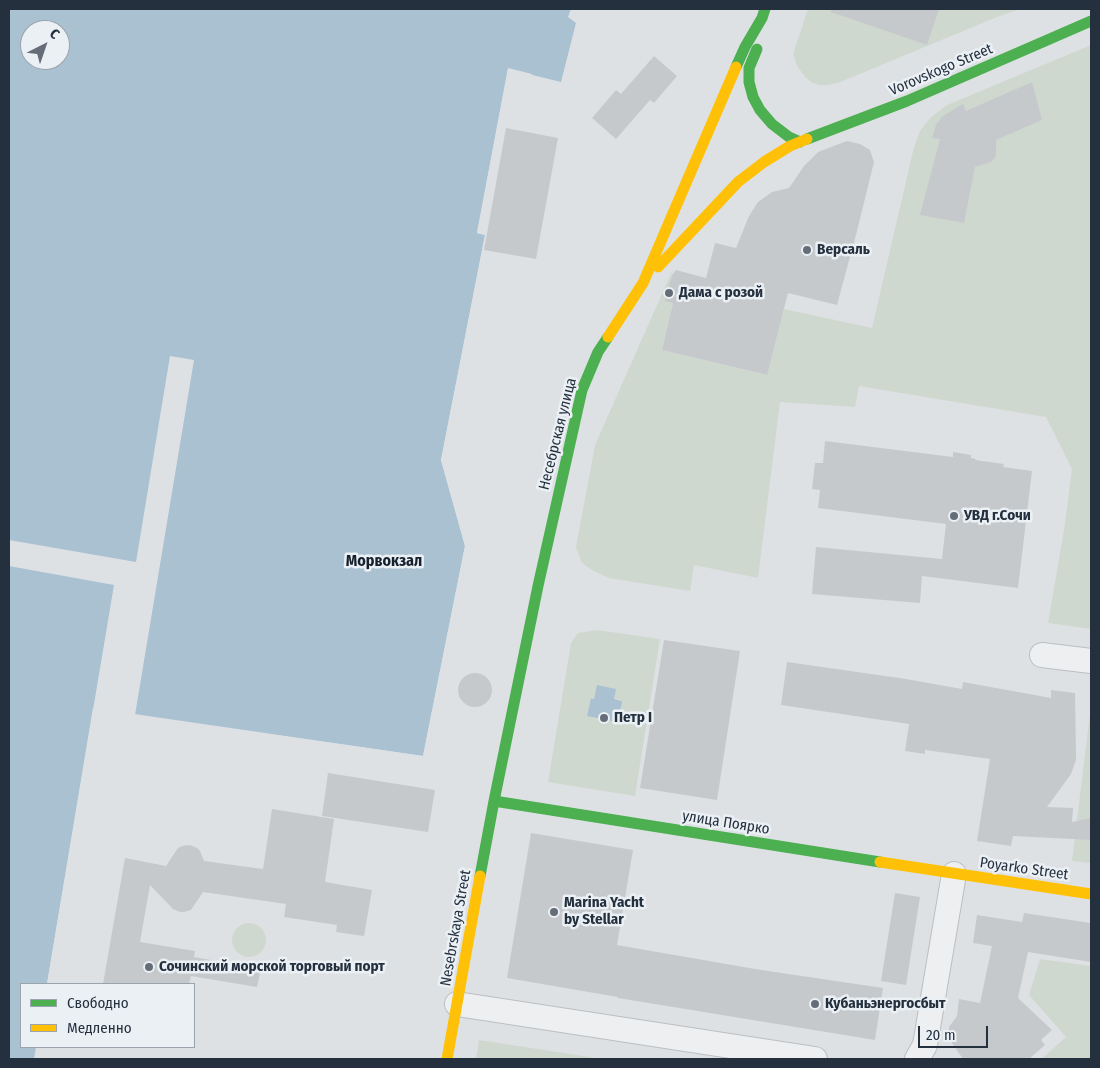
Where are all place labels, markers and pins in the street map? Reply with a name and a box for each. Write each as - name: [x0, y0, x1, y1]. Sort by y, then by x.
- place label: Версаль: [817, 241, 870, 259]
- marker: Версаль: [801, 244, 813, 256]
- place label: Дама с розой: [679, 284, 763, 302]
- marker: Дама с розой: [663, 287, 675, 299]
- place label: УВД г.Сочи: [964, 507, 1031, 525]
- marker: УВД г.Сочи: [948, 510, 960, 522]
- place label: Петр I: [614, 709, 652, 727]
- marker: Петр I: [598, 712, 610, 724]
- place label: Marina Yacht by Stellar: [564, 894, 644, 929]
- marker: Marina Yacht by Stellar: [548, 906, 560, 918]
- place label: Сочинский морской торговый порт: [159, 958, 385, 976]
- marker: Сочинский морской торговый порт: [143, 961, 155, 973]
- place label: Кубаньэнергосбыт: [825, 995, 945, 1013]
- marker: Кубаньэнергосбыт: [809, 998, 821, 1010]

